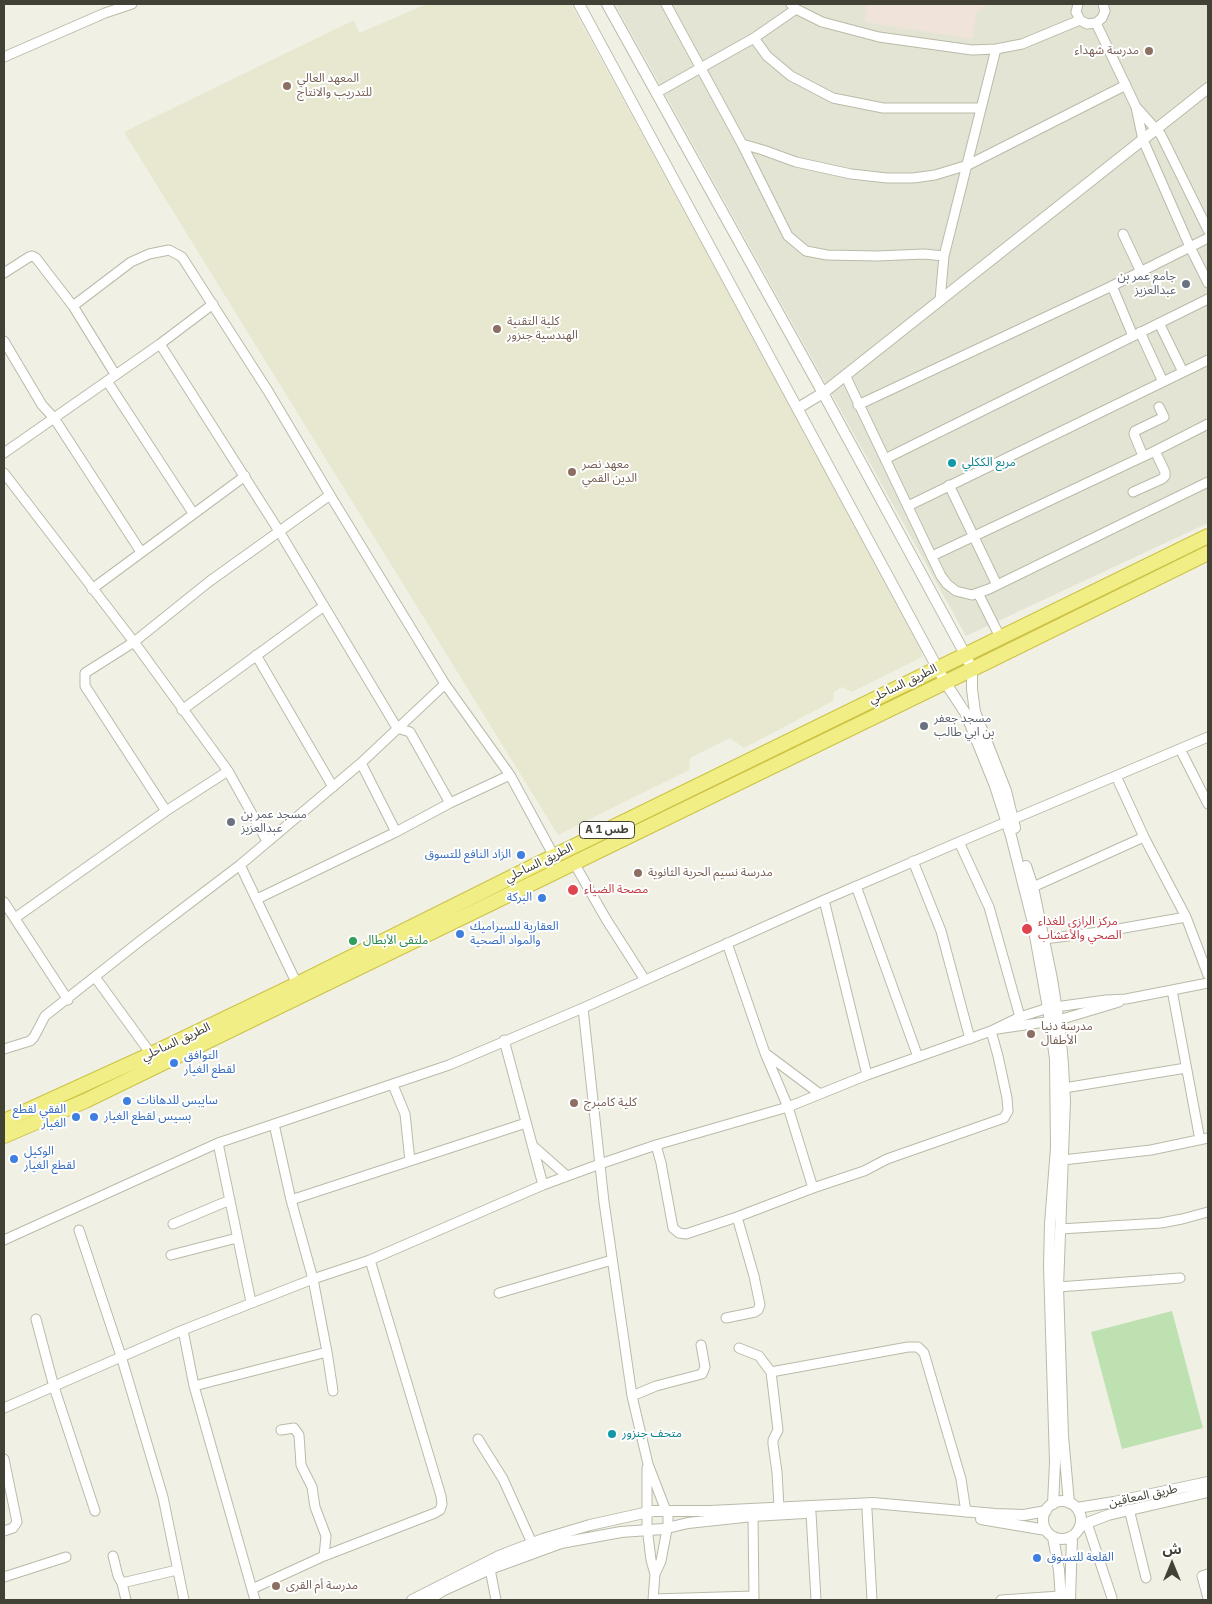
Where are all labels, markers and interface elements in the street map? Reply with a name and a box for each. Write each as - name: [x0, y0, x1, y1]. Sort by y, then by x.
- place label: مدرسة شهداء: [1075, 44, 1139, 58]
- marker: مدرسة شهداء: [1143, 45, 1155, 57]
- place label: المعهد العالي للتدريب والانتاج: [297, 72, 372, 100]
- marker: المعهد العالي للتدريب والانتاج: [281, 80, 293, 92]
- place label: جامع عمر بن عبدالعزيز: [1117, 270, 1176, 298]
- marker: جامع عمر بن عبدالعزيز: [1180, 278, 1192, 290]
- place label: كلية التقنية الهندسية جنزور: [507, 315, 578, 343]
- marker: كلية التقنية الهندسية جنزور: [491, 323, 503, 335]
- place label: مربع الككلي: [962, 456, 1016, 470]
- marker: مربع الككلي: [946, 457, 958, 469]
- place label: معهد نصر الدين القمي: [582, 458, 637, 486]
- marker: معهد نصر الدين القمي: [566, 466, 578, 478]
- street label: الطريق الساحلي: [867, 661, 939, 707]
- place label: مسجد جعفر بن ابي طالب: [934, 712, 994, 740]
- marker: مسجد جعفر بن ابي طالب: [918, 720, 930, 732]
- place label: مسجد عمر بن عبدالعزيز: [241, 808, 307, 836]
- marker: مسجد عمر بن عبدالعزيز: [225, 816, 237, 828]
- road number: A 1 طس: [580, 822, 634, 838]
- street label: الطريق الساحلي: [503, 840, 575, 886]
- place label: الزاد النافع للتسوق: [425, 848, 511, 862]
- marker: الزاد النافع للتسوق: [515, 849, 527, 861]
- place label: مدرسة نسيم الحرية الثانوية: [648, 866, 773, 880]
- marker: مدرسة نسيم الحرية الثانوية: [632, 867, 644, 879]
- marker: مصحة الضياء: [566, 883, 580, 897]
- place label: مصحة الضياء: [584, 883, 648, 897]
- place label: البركة: [507, 891, 532, 905]
- marker: البركة: [536, 892, 548, 904]
- place label: مركز الرازي للغذاء الصحي والأعشاب: [1038, 915, 1122, 943]
- place label: العقارية للسيراميك والمواد الصحية: [470, 920, 558, 948]
- marker: مركز الرازي للغذاء الصحي والأعشاب: [1020, 922, 1034, 936]
- marker: العقارية للسيراميك والمواد الصحية: [454, 928, 466, 940]
- place label: ملتقى الأبطال: [363, 934, 428, 948]
- marker: ملتقى الأبطال: [347, 935, 359, 947]
- street label: الطريق الساحلي: [139, 1020, 213, 1064]
- place label: مدرسة دنيا الأطفال: [1041, 1020, 1093, 1048]
- marker: مدرسة دنيا الأطفال: [1025, 1028, 1037, 1040]
- place label: التوافق لقطع الغيار: [184, 1049, 235, 1077]
- marker: التوافق لقطع الغيار: [168, 1057, 180, 1069]
- place label: سايبس للدهانات: [137, 1094, 218, 1108]
- marker: سايبس للدهانات: [121, 1095, 133, 1107]
- place label: كلية كامبرج: [584, 1096, 637, 1110]
- marker: كلية كامبرج: [568, 1097, 580, 1109]
- place label: الفقي لقطع الغيار: [13, 1103, 66, 1131]
- place label: بسيس لقطع الغيار: [104, 1110, 191, 1124]
- marker: الفقي لقطع الغيار: [70, 1111, 82, 1123]
- marker: بسيس لقطع الغيار: [88, 1111, 100, 1123]
- place label: الوكيل لقطع الغيار: [24, 1145, 75, 1173]
- marker: الوكيل لقطع الغيار: [8, 1153, 20, 1165]
- place label: متحف جنزور: [622, 1427, 682, 1441]
- marker: متحف جنزور: [606, 1428, 618, 1440]
- street label: طريق المعاقين: [1107, 1482, 1179, 1510]
- north arrow: [1147, 1539, 1197, 1589]
- text: ش: [1162, 1540, 1182, 1558]
- place label: القلعة للتسوق: [1047, 1551, 1114, 1565]
- marker: القلعة للتسوق: [1031, 1552, 1043, 1564]
- place label: مدرسة أم القرى: [286, 1579, 358, 1593]
- marker: مدرسة أم القرى: [270, 1580, 282, 1592]

